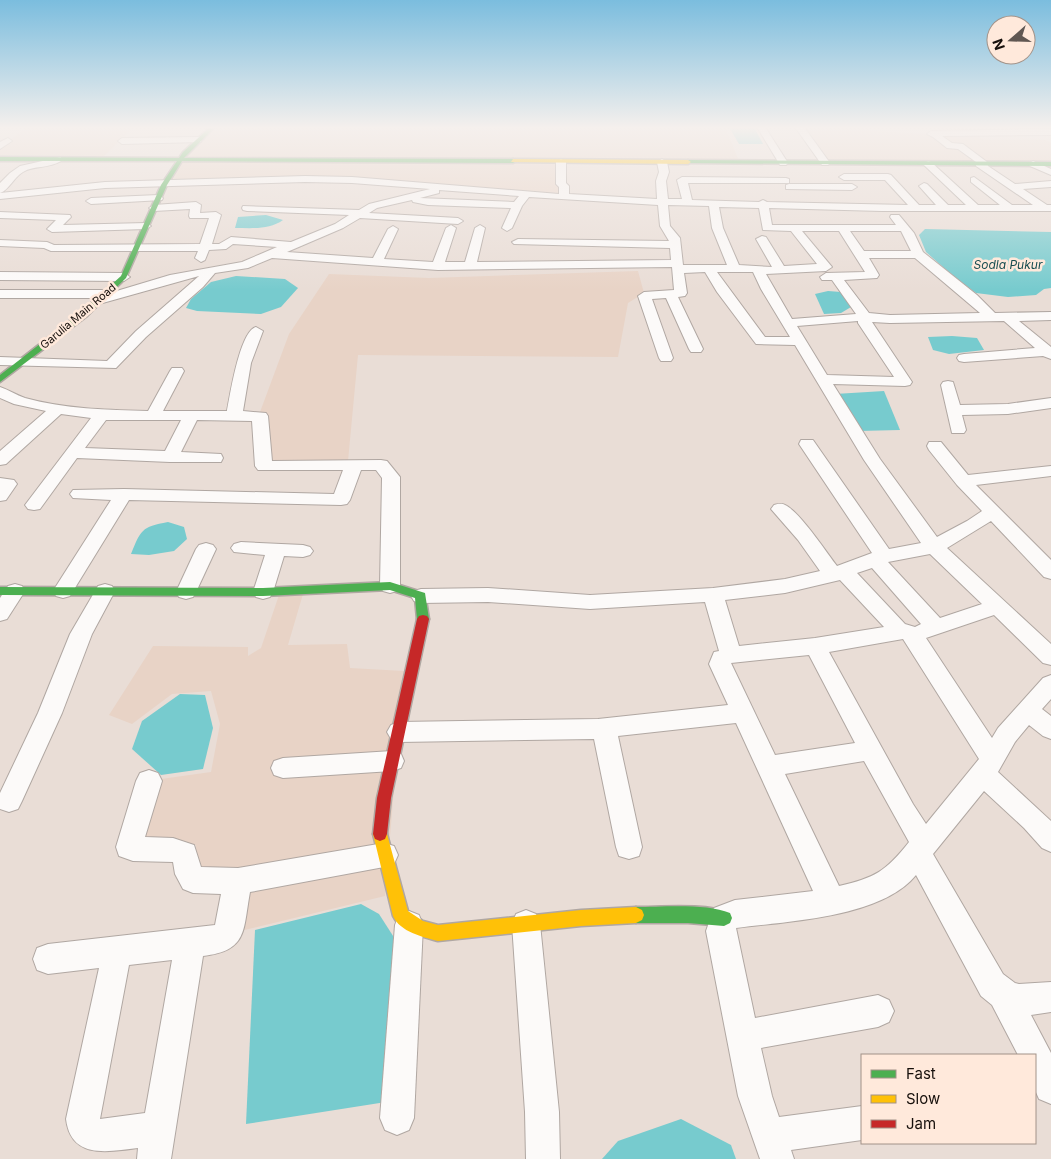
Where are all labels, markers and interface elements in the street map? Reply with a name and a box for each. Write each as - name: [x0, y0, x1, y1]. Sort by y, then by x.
- north arrow: [986, 15, 1036, 65]
- text: N: [989, 37, 1008, 53]
- water label: Sodla Pukur: [974, 257, 1043, 272]
- street label: Garulia Main Road: [37, 280, 119, 352]
- legend: [861, 1054, 1036, 1144]
- text: Fast: [906, 1064, 936, 1083]
- text: Slow: [906, 1089, 940, 1108]
- text: Jam: [906, 1114, 936, 1133]

